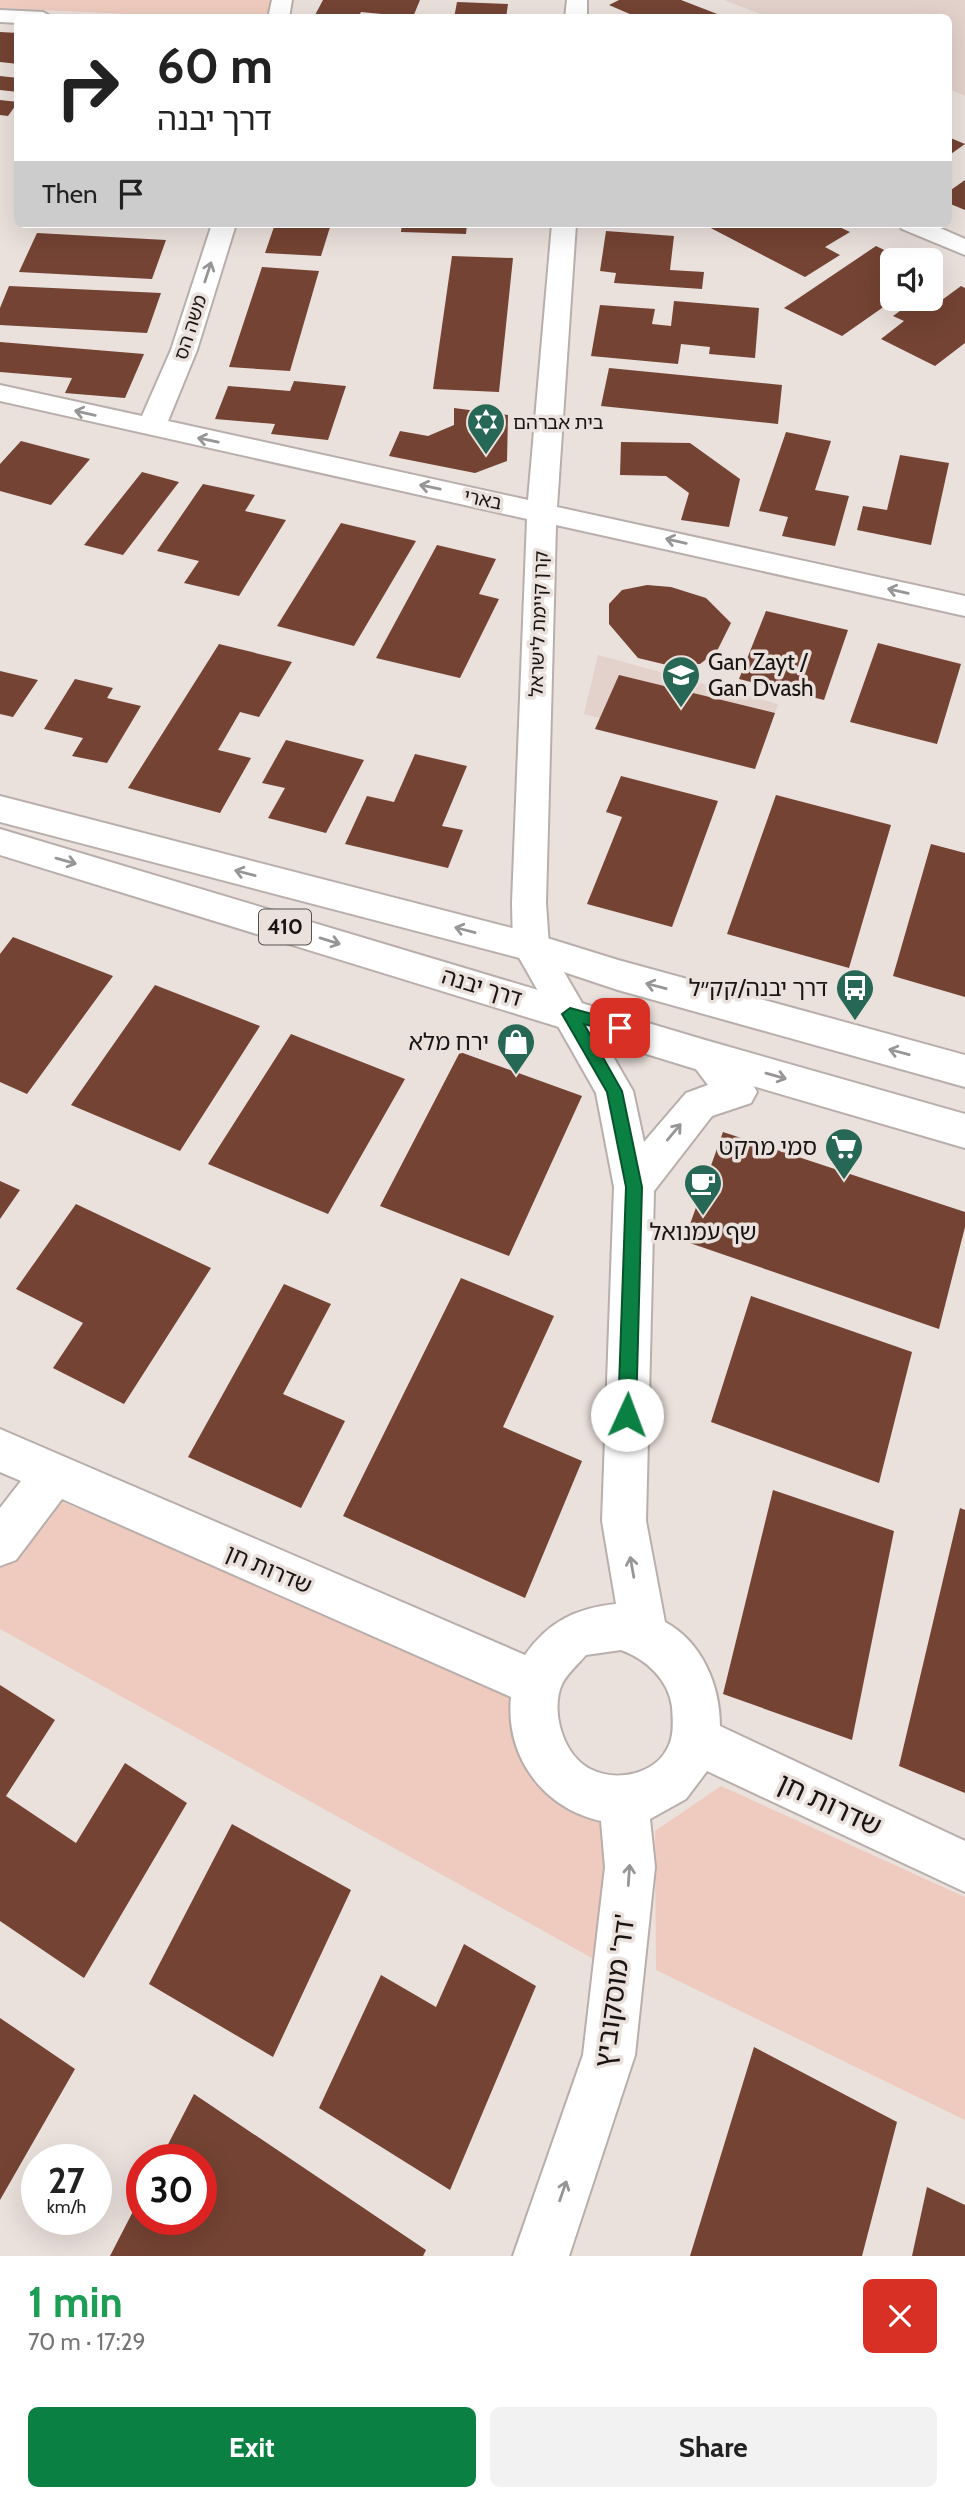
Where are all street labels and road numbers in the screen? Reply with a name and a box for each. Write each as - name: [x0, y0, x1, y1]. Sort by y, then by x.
- street label: משה הס: [169, 292, 212, 362]
- street label: בארי: [462, 484, 504, 515]
- street label: קרן קיימת לישראל: [524, 550, 553, 697]
- road number: 410: [259, 909, 311, 944]
- street label: דרך יבנה: [438, 962, 526, 1012]
- street label: שדרות חן: [222, 1538, 316, 1600]
- street label: שדרות חן: [773, 1765, 887, 1843]
- street label: דר' מוסקוביץ': [586, 1912, 642, 2070]

